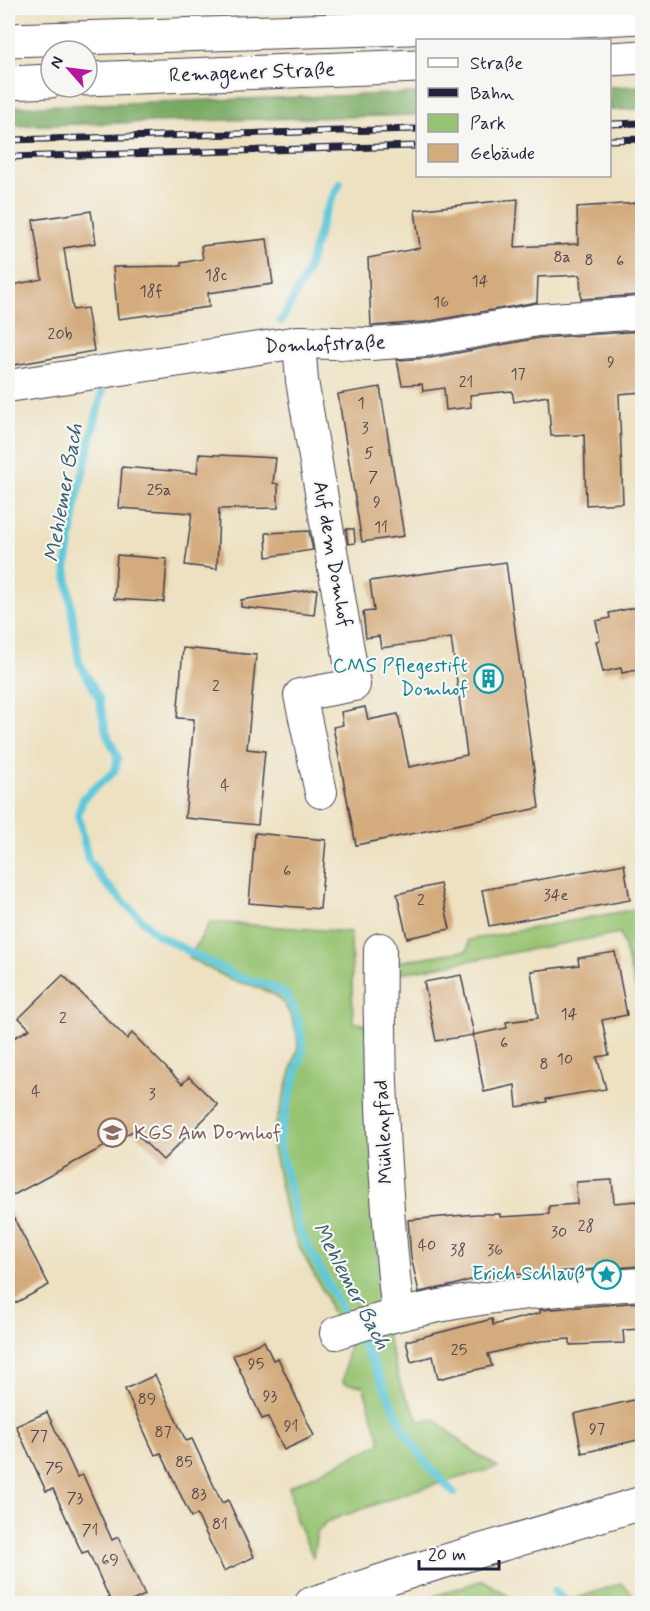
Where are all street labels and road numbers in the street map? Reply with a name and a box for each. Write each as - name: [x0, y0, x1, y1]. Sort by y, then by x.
- street label: Remagener Straße: [169, 57, 336, 90]
- street label: Domhofstraße: [264, 329, 386, 361]
- street label: Auf dem Domhof: [306, 479, 358, 629]
- street label: Mühlenpfad: [368, 1079, 400, 1185]

